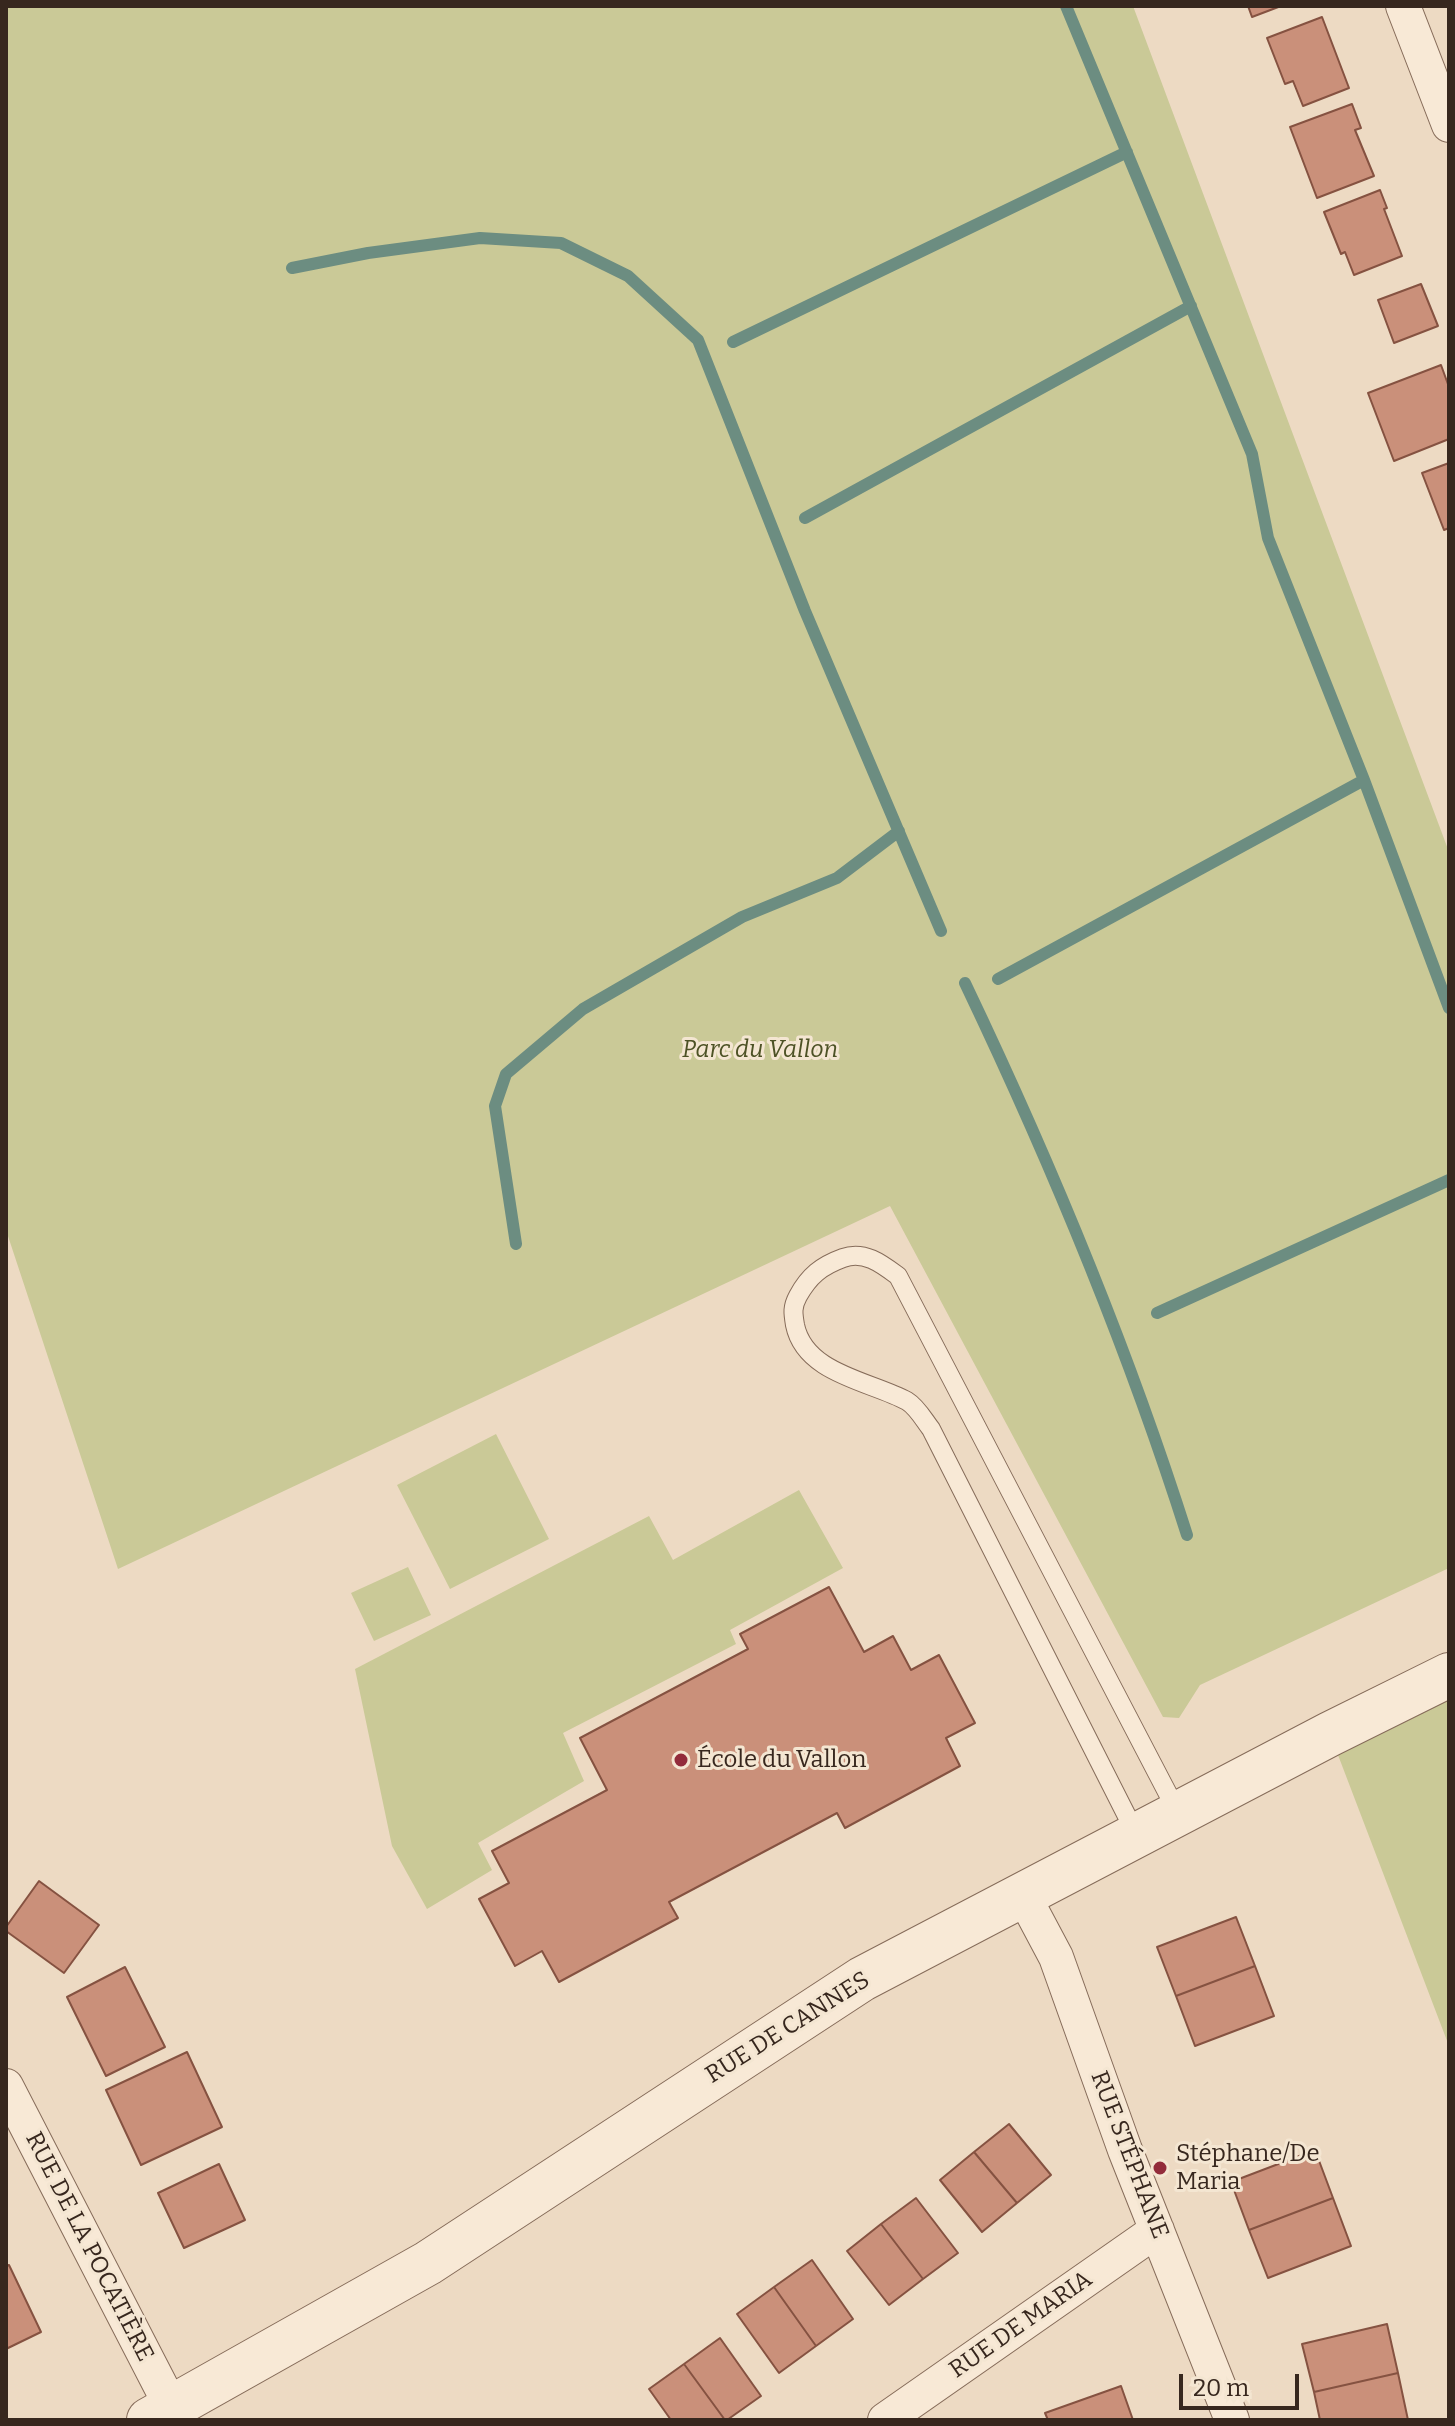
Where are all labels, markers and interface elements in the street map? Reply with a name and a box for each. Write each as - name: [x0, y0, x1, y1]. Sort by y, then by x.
- park label: Parc du Vallon: [682, 1036, 838, 1064]
- place label: École du Vallon: [697, 1746, 867, 1774]
- marker: École du Vallon: [672, 1751, 690, 1769]
- street label: RUE DE CANNES: [701, 1966, 875, 2090]
- street label: RUE STÉPHANE: [1084, 2067, 1174, 2243]
- street label: RUE DE LA POCATIÈRE: [19, 2127, 159, 2367]
- place label: Stéphane/De Maria: [1176, 2140, 1320, 2196]
- marker: Stéphane/De Maria: [1151, 2159, 1169, 2177]
- street label: RUE DE MARIA: [944, 2265, 1098, 2385]
- scale bar: [1183, 2358, 1303, 2408]
- text: 20 m: [1193, 2374, 1249, 2402]

